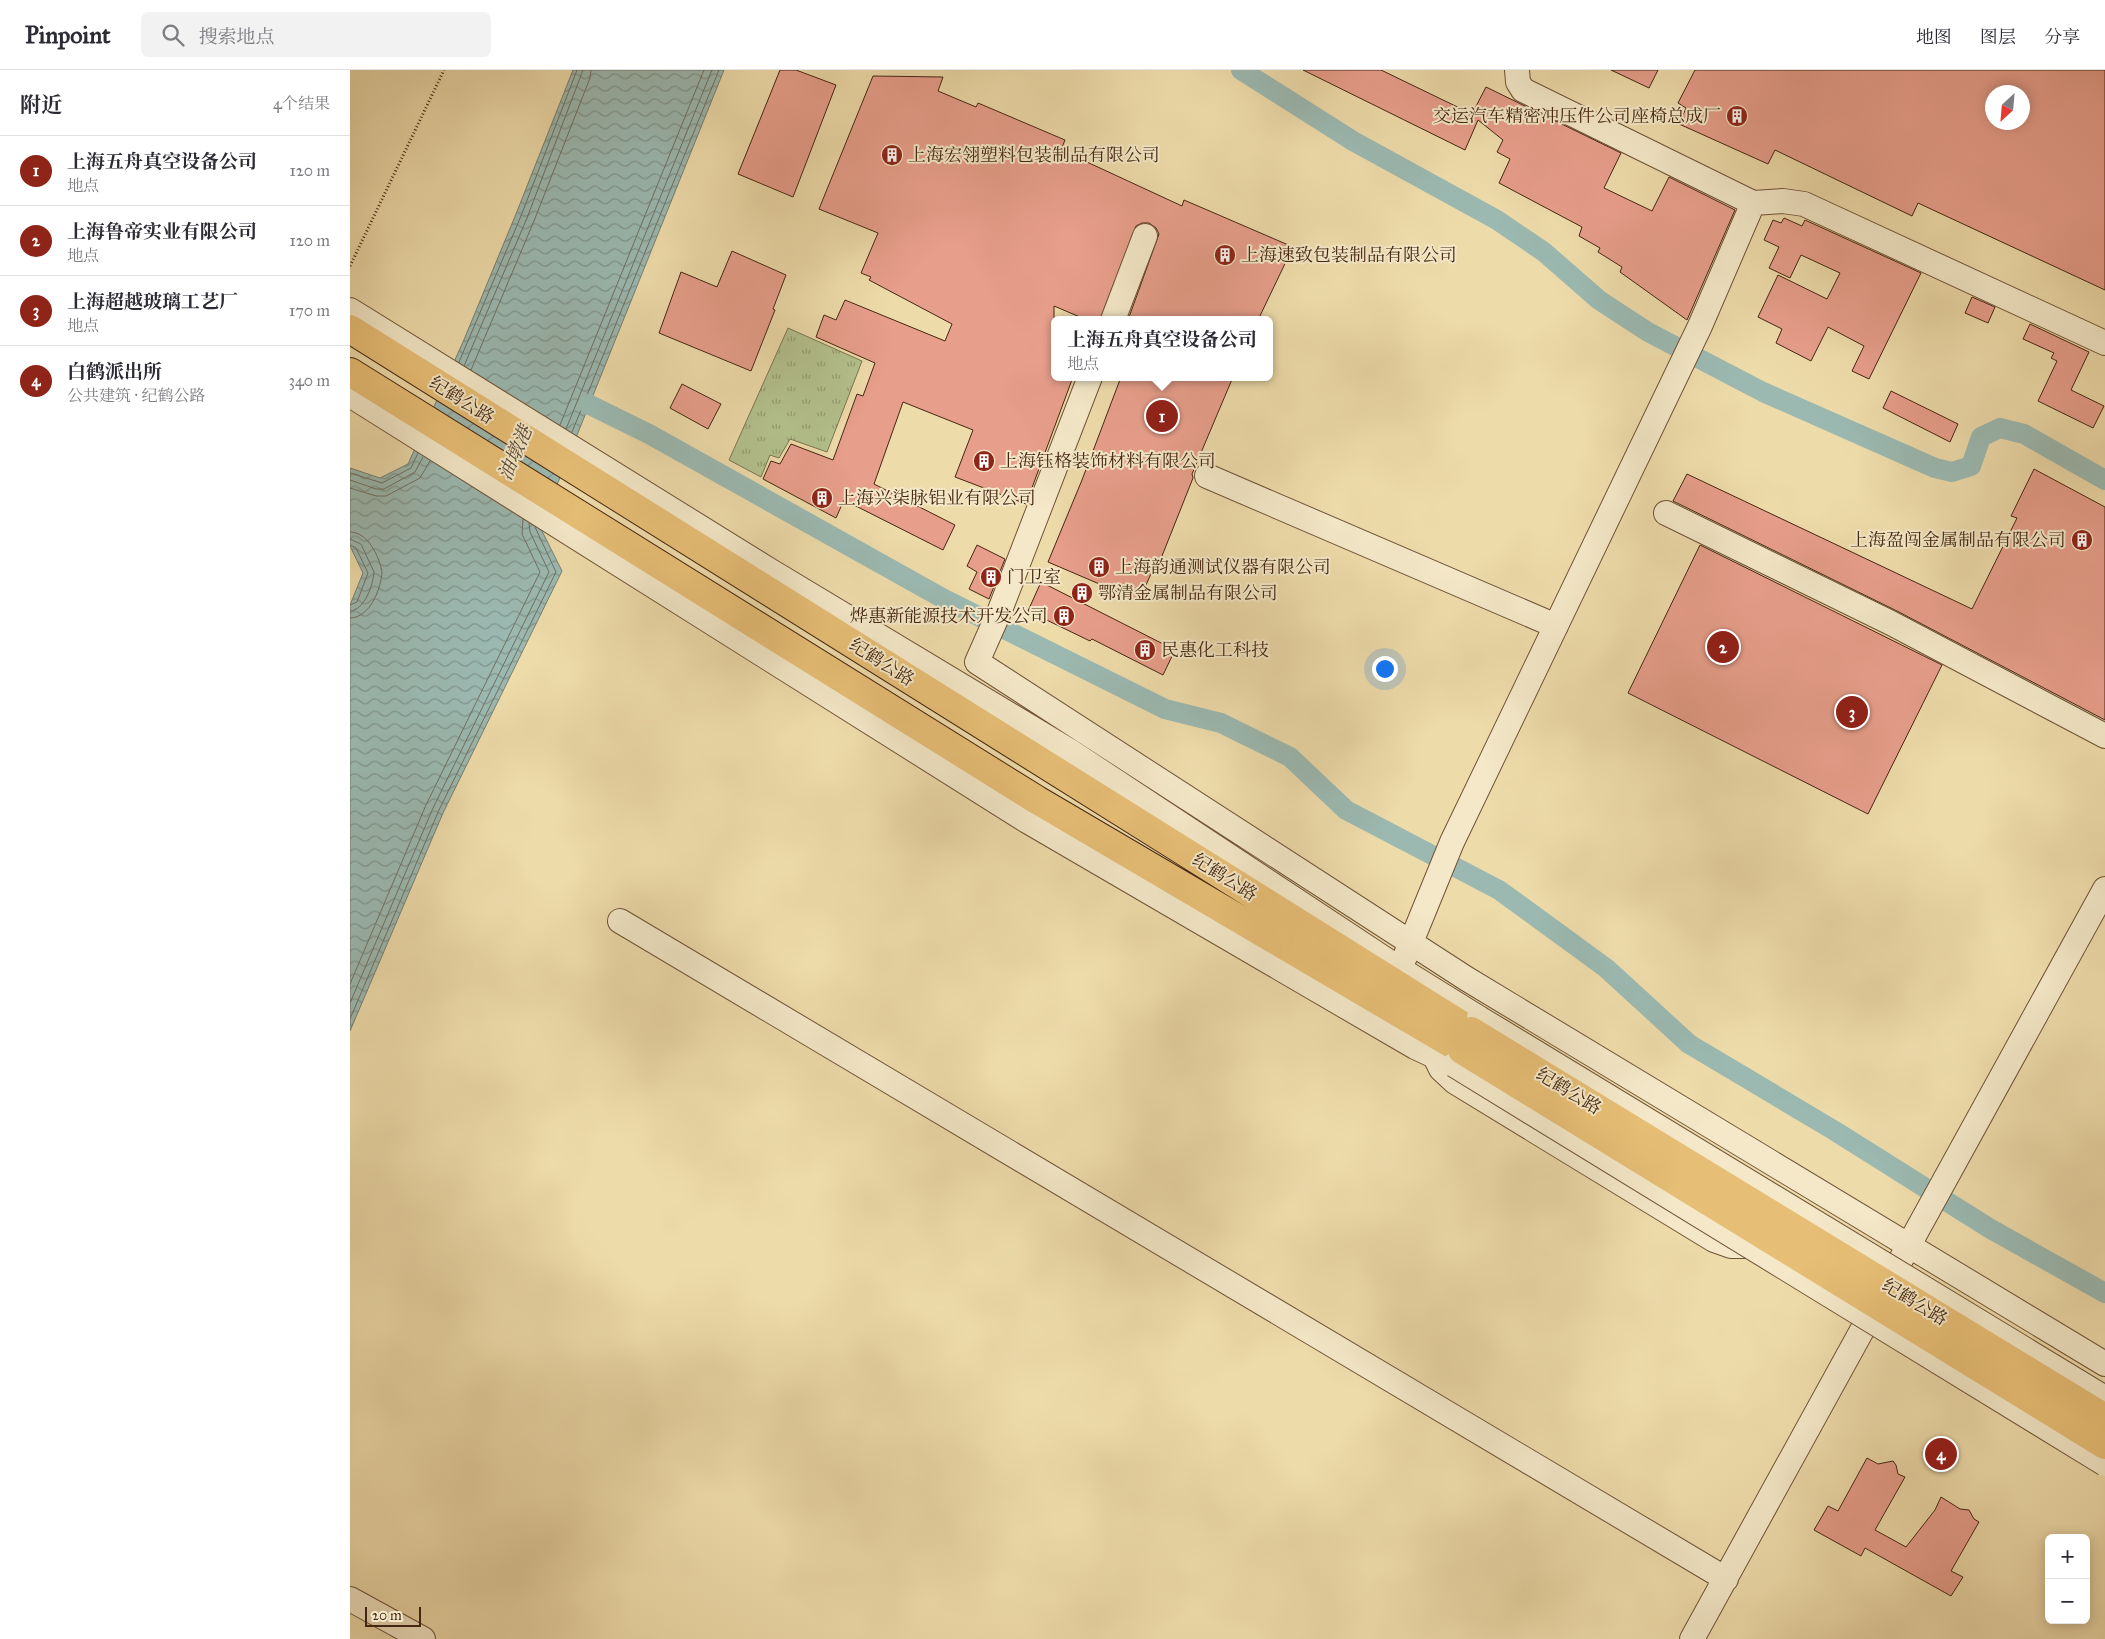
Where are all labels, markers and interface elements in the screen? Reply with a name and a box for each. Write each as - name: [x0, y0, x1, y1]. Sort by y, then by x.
- search box: [141, 12, 491, 57]
- text: Pinpoint: [25, 20, 111, 50]
- icon: search: [159, 21, 187, 49]
- text: 搜索地点: [199, 25, 275, 48]
- text: 地图: [1916, 26, 1952, 48]
- text: 图层: [1980, 26, 2016, 48]
- text: 分享: [2044, 26, 2080, 48]
- north arrow: [1985, 85, 2030, 130]
- text: 附近: [20, 92, 62, 118]
- text: 4个结果: [273, 94, 330, 113]
- building icon: 交运汽车精密冲压件公司座椅总成厂: [1725, 104, 1749, 128]
- place label: 交运汽车精密冲压件公司座椅总成厂: [1433, 105, 1721, 127]
- building icon: 上海宏翎塑料包装制品有限公司: [880, 143, 904, 167]
- place label: 上海宏翎塑料包装制品有限公司: [908, 144, 1160, 166]
- text: 上海五舟真空设备公司: [67, 150, 257, 173]
- text: 1: [33, 161, 39, 180]
- text: 120 m: [290, 161, 330, 180]
- text: 地点: [67, 176, 99, 195]
- text: 上海鲁帝实业有限公司: [67, 220, 257, 243]
- text: 2: [32, 231, 40, 250]
- text: 120 m: [290, 231, 330, 250]
- building icon: 上海速致包装制品有限公司: [1213, 243, 1237, 267]
- place label: 上海速致包装制品有限公司: [1241, 244, 1457, 266]
- text: 地点: [67, 246, 99, 265]
- text: 上海超越玻璃工艺厂: [67, 290, 238, 313]
- text: 3: [33, 301, 39, 320]
- text: 170 m: [289, 301, 330, 320]
- text: 地点: [67, 316, 99, 335]
- popup: [1051, 316, 1273, 381]
- text: 上海五舟真空设备公司: [1067, 328, 1257, 351]
- text: 地点: [1067, 354, 1099, 373]
- text: 白鹤派出所: [67, 360, 162, 383]
- text: 4: [32, 371, 40, 390]
- text: 340 m: [288, 371, 330, 390]
- street label: 纪鹤公路: [426, 372, 498, 428]
- text: 公共建筑 · 纪鹤公路: [67, 386, 205, 405]
- pin: 1: [1146, 397, 1178, 435]
- water label: 油墩港: [493, 420, 538, 484]
- building icon: 上海钰格装饰材料有限公司: [972, 449, 996, 473]
- place label: 上海钰格装饰材料有限公司: [1000, 450, 1216, 472]
- building icon: 上海兴柒脉铝业有限公司: [810, 486, 834, 510]
- place label: 上海兴柒脉铝业有限公司: [838, 487, 1036, 509]
- building icon: 上海盈闯金属制品有限公司: [2070, 528, 2094, 552]
- place label: 上海盈闯金属制品有限公司: [1850, 529, 2066, 551]
- building icon: 上海韵通测试仪器有限公司: [1087, 555, 1111, 579]
- place label: 上海韵通测试仪器有限公司: [1115, 556, 1331, 578]
- building icon: 门卫室: [979, 565, 1003, 589]
- place label: 门卫室: [1007, 566, 1061, 588]
- building icon: 鄂清金属制品有限公司: [1070, 581, 1094, 605]
- place label: 鄂清金属制品有限公司: [1098, 582, 1278, 604]
- building icon: 烨惠新能源技术开发公司: [1052, 604, 1076, 628]
- place label: 烨惠新能源技术开发公司: [850, 605, 1048, 627]
- pin: 2: [1707, 628, 1739, 666]
- street label: 纪鹤公路: [846, 634, 918, 690]
- building icon: 民惠化工科技: [1133, 638, 1157, 662]
- place label: 民惠化工科技: [1161, 639, 1269, 661]
- your location: [1372, 656, 1398, 682]
- pin: 3: [1836, 693, 1868, 731]
- street label: 纪鹤公路: [1189, 849, 1261, 905]
- street label: 纪鹤公路: [1532, 1063, 1606, 1119]
- street label: 纪鹤公路: [1878, 1274, 1952, 1330]
- pin: 4: [1925, 1435, 1957, 1473]
- map controls: [2045, 1534, 2090, 1624]
- button: +: [2045, 1534, 2090, 1579]
- button: −: [2045, 1579, 2090, 1624]
- scale bar: [365, 1604, 421, 1627]
- text: 20 m: [372, 1607, 402, 1624]

